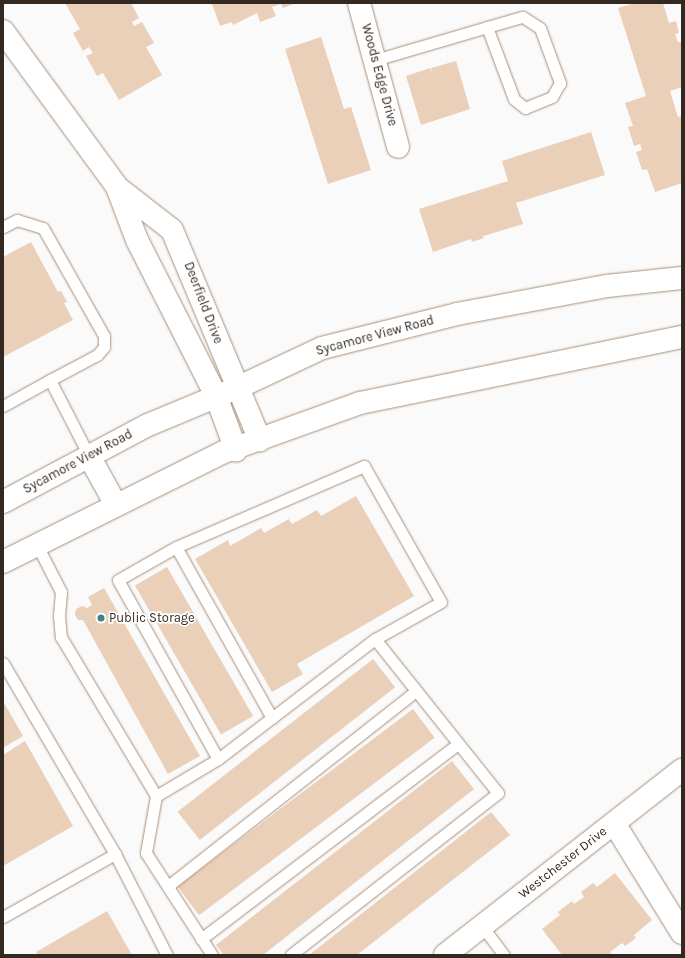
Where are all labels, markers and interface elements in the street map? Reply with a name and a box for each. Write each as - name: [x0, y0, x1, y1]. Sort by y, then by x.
- street label: Woods Edge Drive: [358, 22, 400, 128]
- street label: Deerfield Drive: [180, 260, 226, 346]
- street label: Sycamore View Road: [314, 313, 436, 359]
- street label: Sycamore View Road: [21, 427, 135, 497]
- place label: Public Storage: [109, 610, 195, 626]
- marker: Public Storage: [96, 613, 106, 623]
- street label: Westchester Drive: [516, 824, 610, 902]

